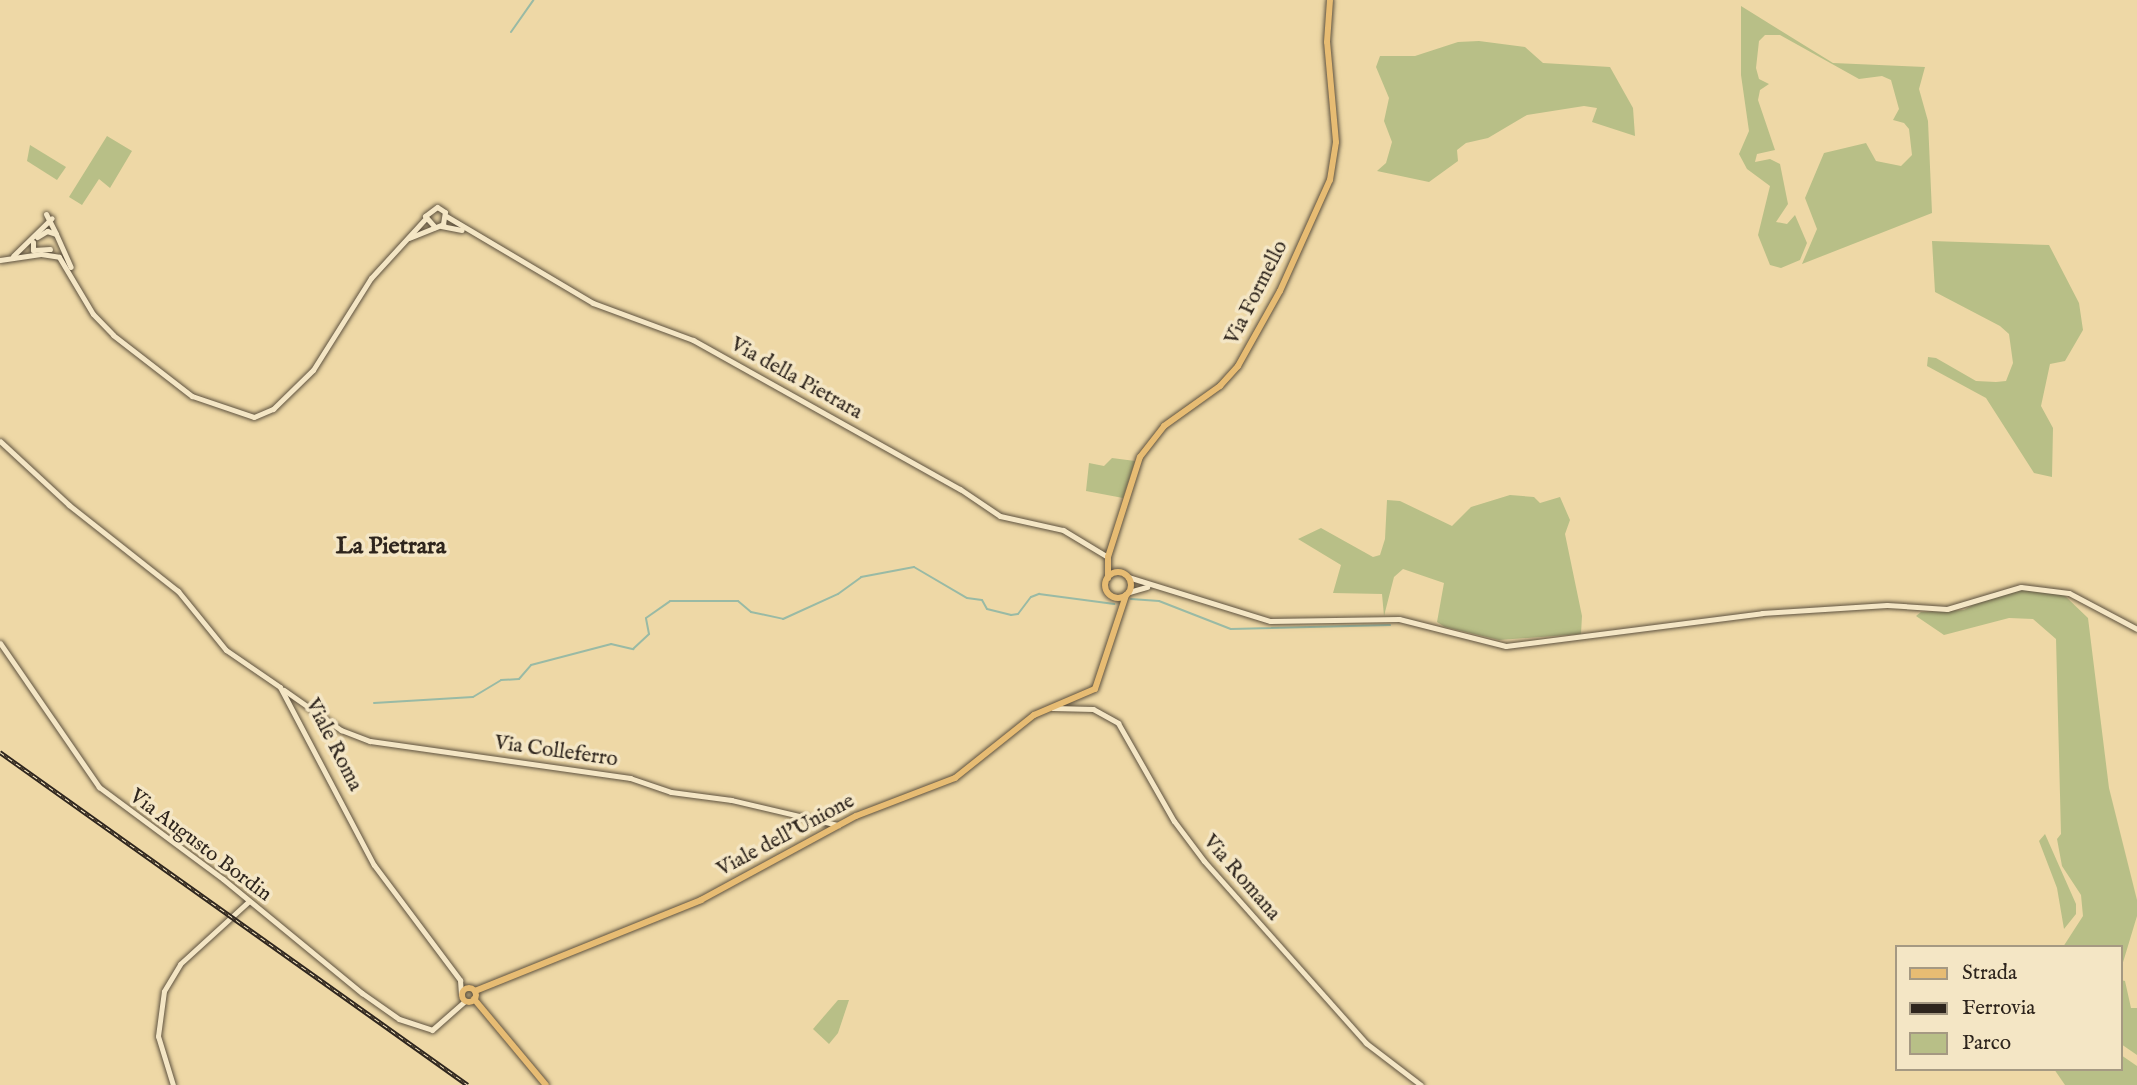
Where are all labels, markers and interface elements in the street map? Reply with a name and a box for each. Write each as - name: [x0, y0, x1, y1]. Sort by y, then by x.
- street label: Via Formello: [1220, 237, 1294, 349]
- street label: Via della Pietrara: [726, 332, 866, 426]
- district label: La Pietrara: [336, 533, 446, 561]
- street label: Viale Roma: [299, 694, 367, 796]
- street label: Via Colleferro: [493, 731, 619, 773]
- street label: Via Augusto Bordin: [124, 784, 276, 908]
- street label: Viale dell'Unione: [713, 789, 859, 883]
- street label: Via Romana: [1197, 830, 1285, 926]
- legend: [1896, 945, 2123, 1071]
- text: Strada: [1962, 960, 2017, 987]
- text: Ferrovia: [1962, 995, 2035, 1022]
- text: Parco: [1962, 1030, 2011, 1057]

